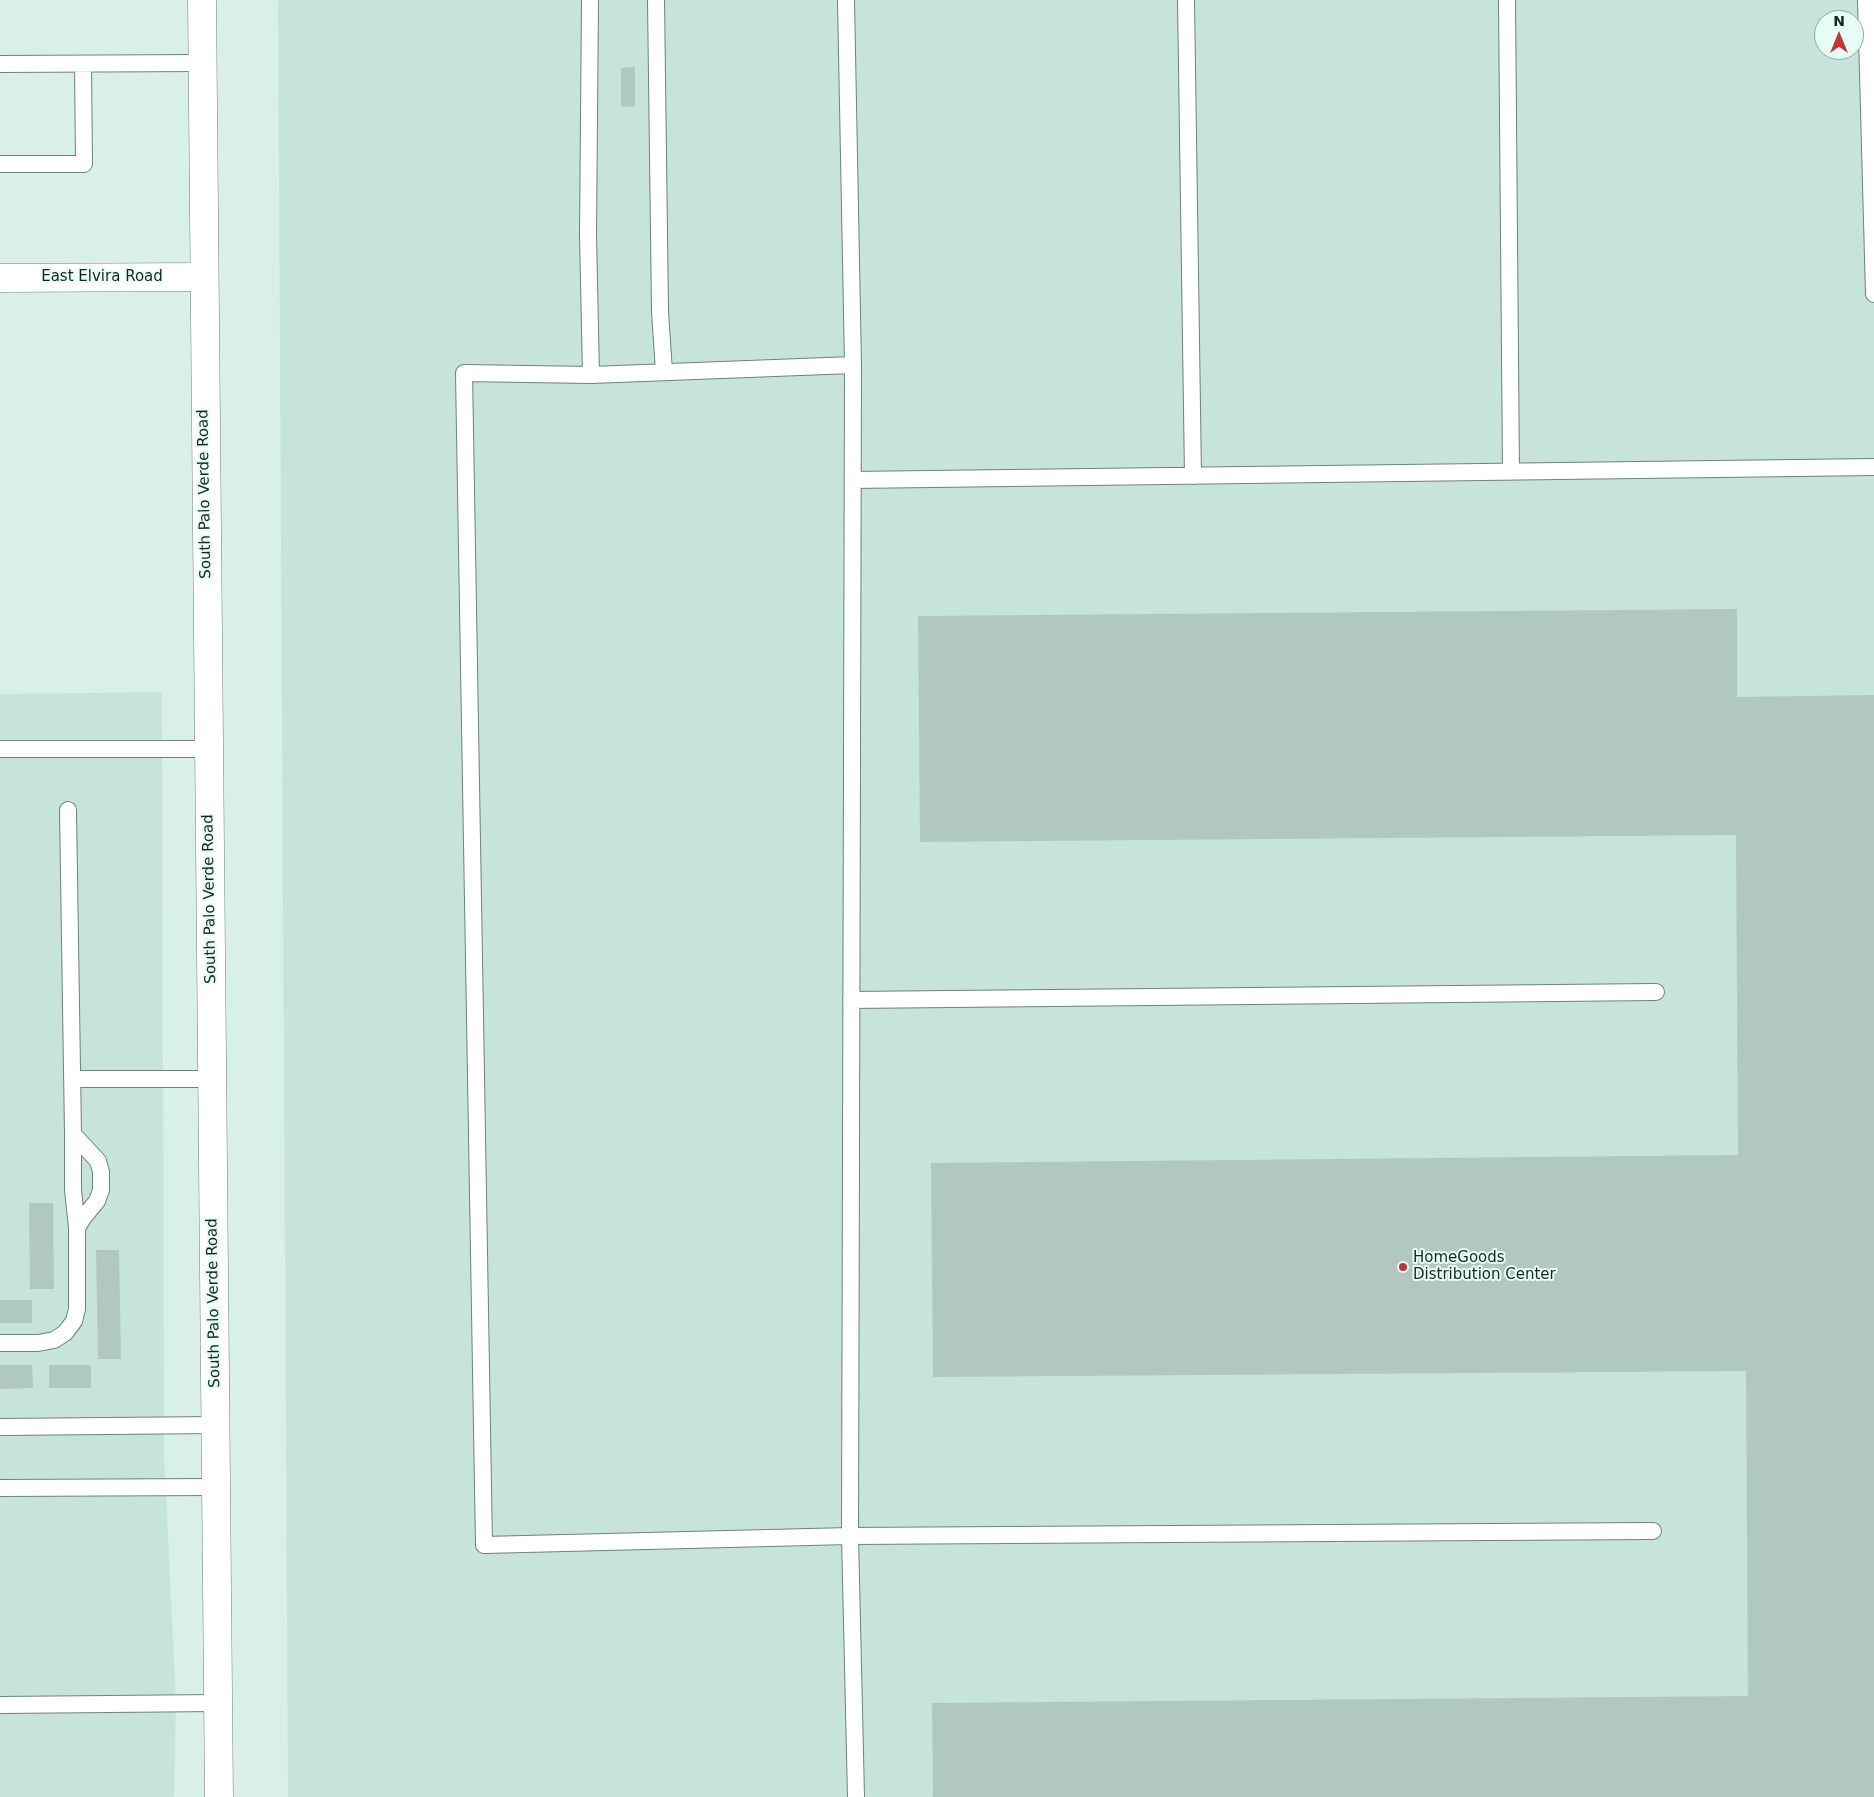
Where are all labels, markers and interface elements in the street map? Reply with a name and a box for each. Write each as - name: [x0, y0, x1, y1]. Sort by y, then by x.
- north arrow: [1814, 10, 1864, 60]
- text: N: [1833, 13, 1845, 29]
- street label: East Elvira Road: [41, 268, 163, 286]
- street label: South Palo Verde Road: [195, 409, 215, 579]
- street label: South Palo Verde Road: [200, 814, 220, 984]
- street label: South Palo Verde Road: [204, 1218, 224, 1388]
- place label: HomeGoods Distribution Center: [1413, 1249, 1556, 1284]
- marker: HomeGoods Distribution Center: [1397, 1261, 1409, 1273]

